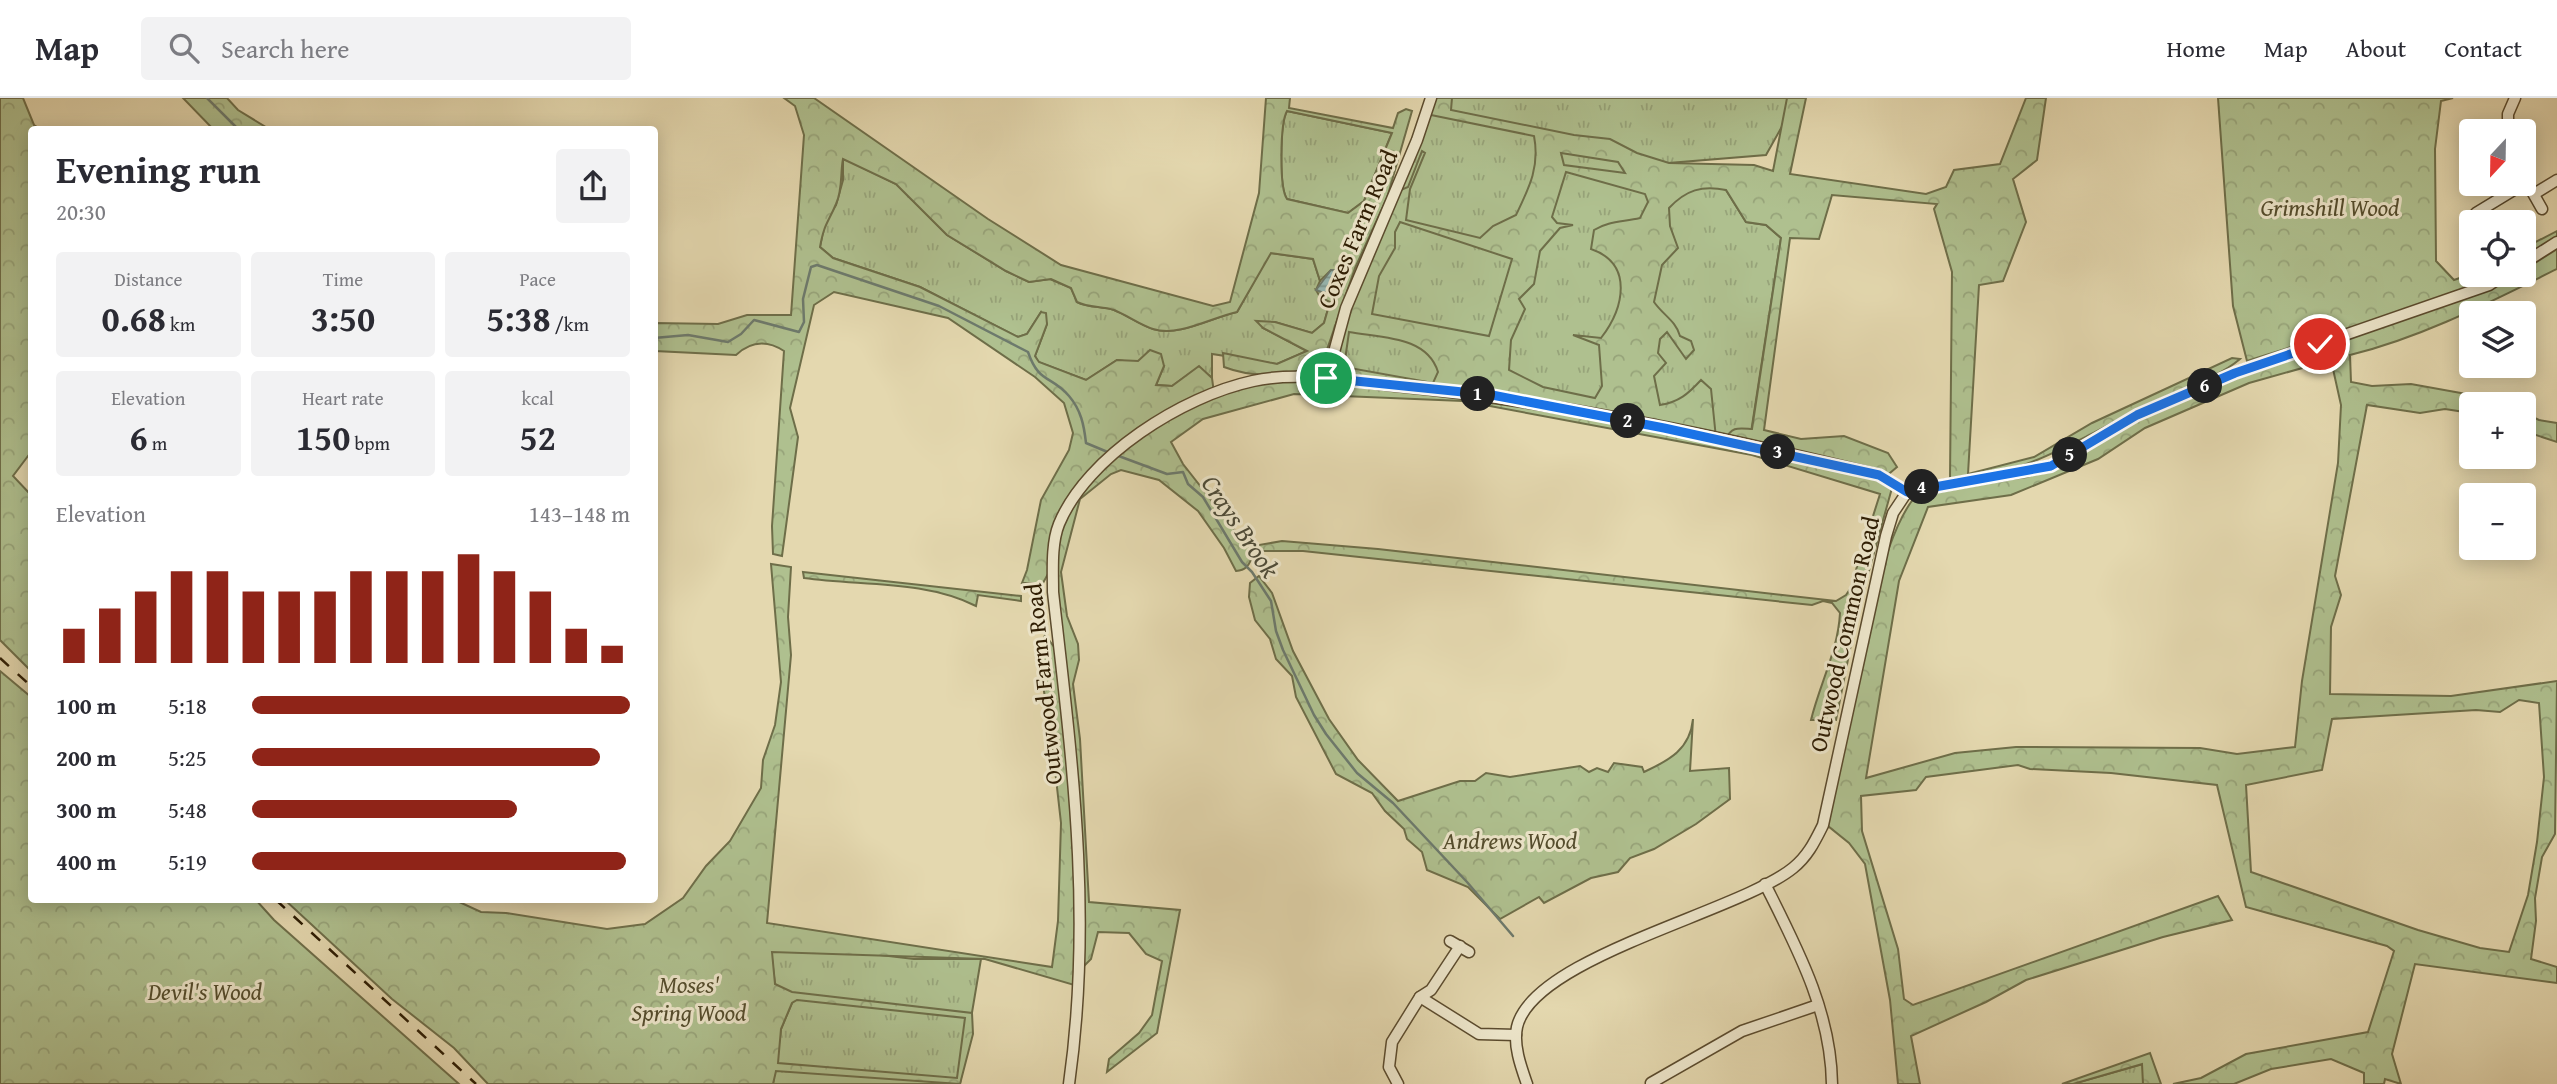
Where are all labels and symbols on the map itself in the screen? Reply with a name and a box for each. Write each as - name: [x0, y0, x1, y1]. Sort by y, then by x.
- north arrow: [2459, 119, 2536, 196]
- street label: Coxes Farm Road: [1308, 144, 1406, 314]
- park label: Grimshill Wood: [2260, 190, 2400, 225]
- pin: [2290, 314, 2350, 374]
- pin: [1296, 348, 1356, 408]
- pin: 6: [2188, 368, 2222, 404]
- pin: 1: [1460, 376, 1496, 412]
- pin: 2: [1610, 404, 1646, 438]
- pin: 3: [1760, 434, 1796, 470]
- pin: 5: [2052, 438, 2088, 472]
- water label: Crays Brook: [1192, 467, 1290, 586]
- pin: 4: [1904, 470, 1940, 504]
- street label: Outwood Common Road: [1800, 512, 1888, 755]
- street label: Outwood Farm Road: [1015, 581, 1071, 786]
- park label: Andrews Wood: [1442, 823, 1578, 858]
- park label: Moses' Spring Wood: [631, 967, 747, 1030]
- park label: Devil's Wood: [147, 974, 263, 1009]

